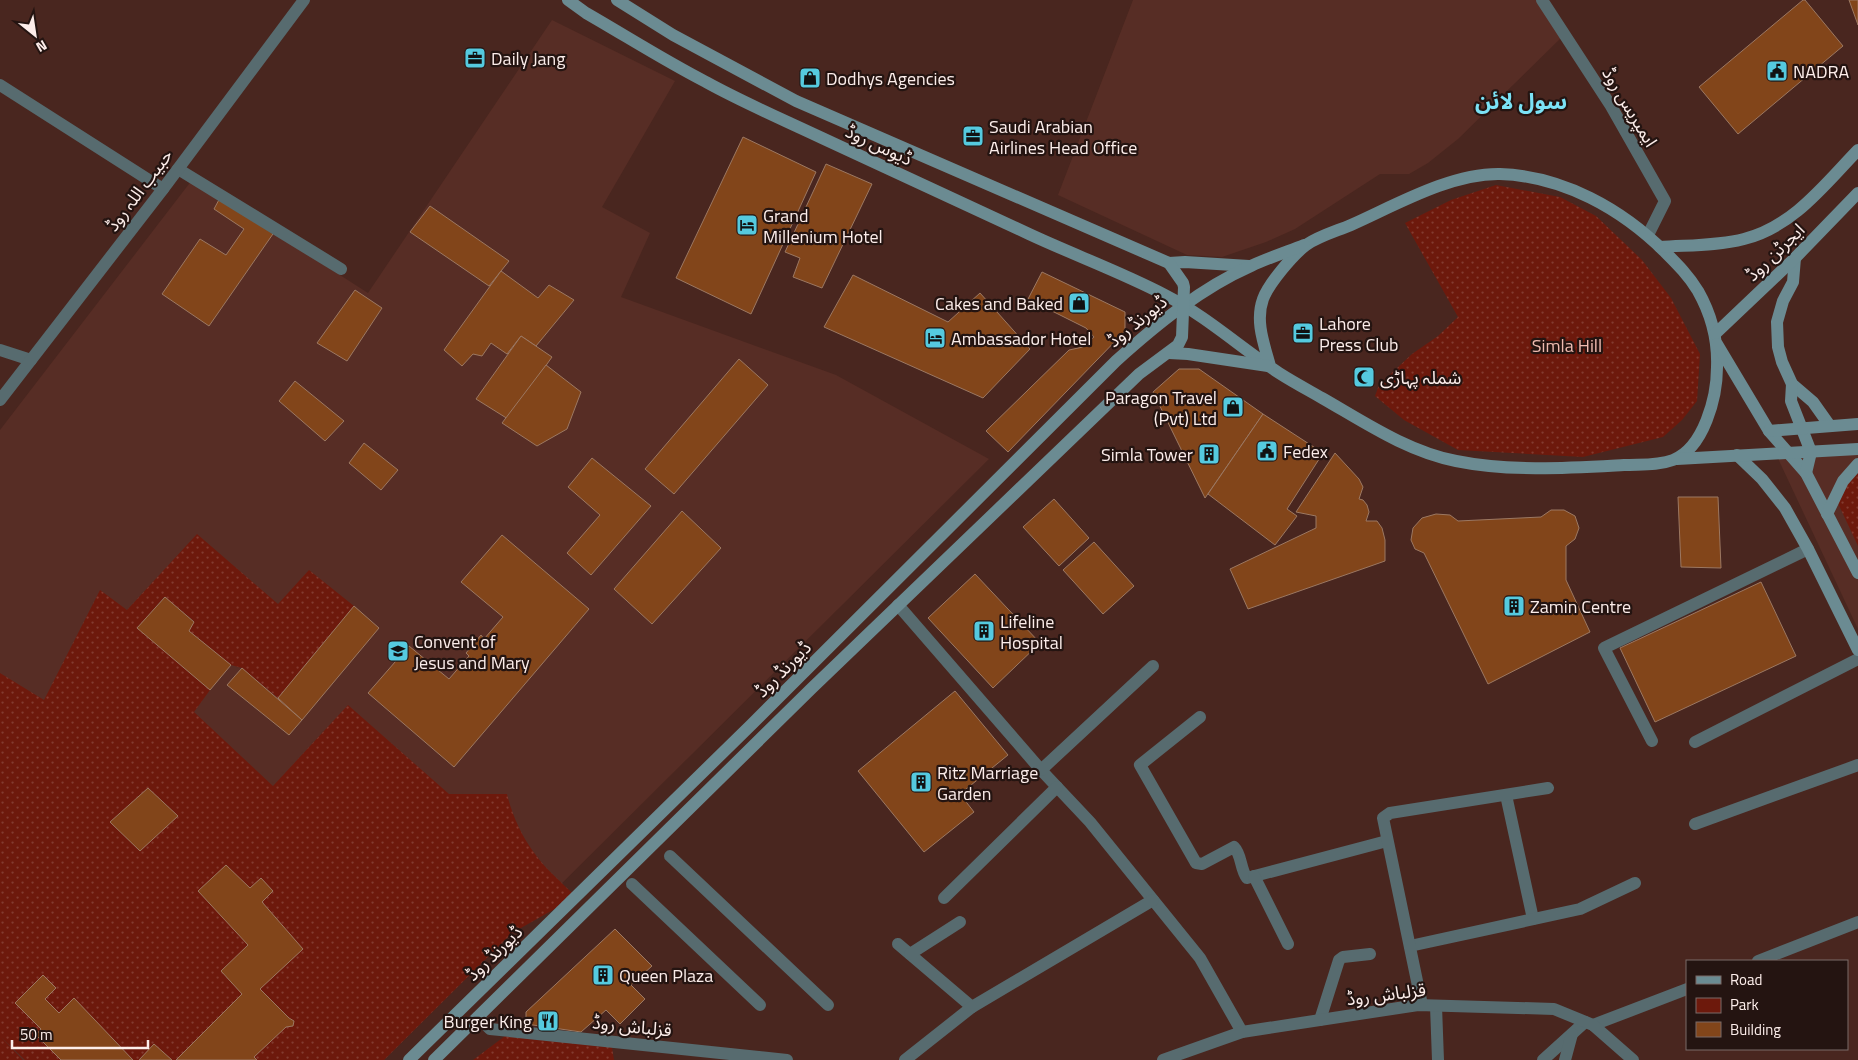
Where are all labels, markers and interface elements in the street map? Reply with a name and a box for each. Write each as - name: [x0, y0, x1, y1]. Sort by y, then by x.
- north arrow: [10, 10, 60, 60]
- text: N: [32, 35, 51, 58]
- place label: Daily Jang: [491, 45, 566, 72]
- office icon: Daily Jang: [463, 46, 487, 70]
- place label: NADRA: [1793, 58, 1849, 85]
- public building icon: NADRA: [1765, 59, 1789, 83]
- street label: ایمپریس روڈ: [1596, 62, 1664, 152]
- place label: Dodhys Agencies: [826, 65, 955, 92]
- shop icon: Dodhys Agencies: [798, 66, 822, 90]
- district label: سول لائن: [1475, 84, 1567, 118]
- place label: Saudi Arabian Airlines Head Office: [989, 113, 1137, 161]
- street label: ڈیوس روڈ: [841, 118, 917, 172]
- office icon: Saudi Arabian Airlines Head Office: [961, 124, 985, 148]
- street label: حبیب اللہ روڈ: [99, 143, 179, 237]
- place label: Grand Millenium Hotel: [763, 202, 883, 250]
- hotel icon: Grand Millenium Hotel: [735, 213, 759, 237]
- street label: ایجرٹن روڈ: [1739, 217, 1811, 287]
- street label: ڈیورنڈ روڈ: [1101, 288, 1173, 354]
- place label: Cakes and Baked: [935, 290, 1063, 317]
- shop icon: Cakes and Baked: [1067, 291, 1091, 315]
- place label: Lahore Press Club: [1319, 310, 1399, 358]
- office icon: Lahore Press Club: [1291, 321, 1315, 345]
- place label: Ambassador Hotel: [951, 325, 1091, 352]
- hotel icon: Ambassador Hotel: [923, 326, 947, 350]
- park label: Simla Hill: [1532, 332, 1602, 359]
- place label: شملہ پہاڑی: [1380, 364, 1461, 391]
- mosque icon: شملہ پہاڑی: [1352, 365, 1376, 389]
- place label: Paragon Travel (Pvt) Ltd: [1105, 384, 1217, 432]
- shop icon: Paragon Travel (Pvt) Ltd: [1221, 395, 1245, 419]
- place label: Fedex: [1283, 438, 1328, 465]
- public building icon: Fedex: [1255, 439, 1279, 463]
- place label: Simla Tower: [1101, 441, 1193, 468]
- building icon: Simla Tower: [1197, 442, 1221, 466]
- place label: Zamin Centre: [1530, 593, 1631, 620]
- building icon: Zamin Centre: [1502, 594, 1526, 618]
- place label: Lifeline Hospital: [1000, 608, 1063, 656]
- building icon: Lifeline Hospital: [972, 619, 996, 643]
- place label: Convent of Jesus and Mary: [414, 628, 530, 676]
- street label: ڈیورنڈ روڈ: [749, 635, 817, 703]
- school or university icon: Convent of Jesus and Mary: [386, 639, 410, 663]
- place label: Ritz Marriage Garden: [937, 759, 1038, 807]
- building icon: Ritz Marriage Garden: [909, 770, 933, 794]
- street label: ڈیورنڈ روڈ: [459, 919, 529, 987]
- legend: [1686, 960, 1848, 1050]
- place label: Queen Plaza: [619, 962, 713, 989]
- building icon: Queen Plaza: [591, 963, 615, 987]
- text: Road: [1730, 968, 1762, 991]
- street label: قزلباش روڈ: [1345, 976, 1427, 1012]
- text: Park: [1730, 993, 1759, 1016]
- place label: Burger King: [444, 1008, 532, 1035]
- street label: قزلباش روڈ: [591, 1008, 673, 1044]
- restaurant icon: Burger King: [536, 1009, 560, 1033]
- scale bar: [12, 1018, 149, 1050]
- text: Building: [1730, 1018, 1781, 1041]
- text: 50 m: [20, 1023, 53, 1046]

